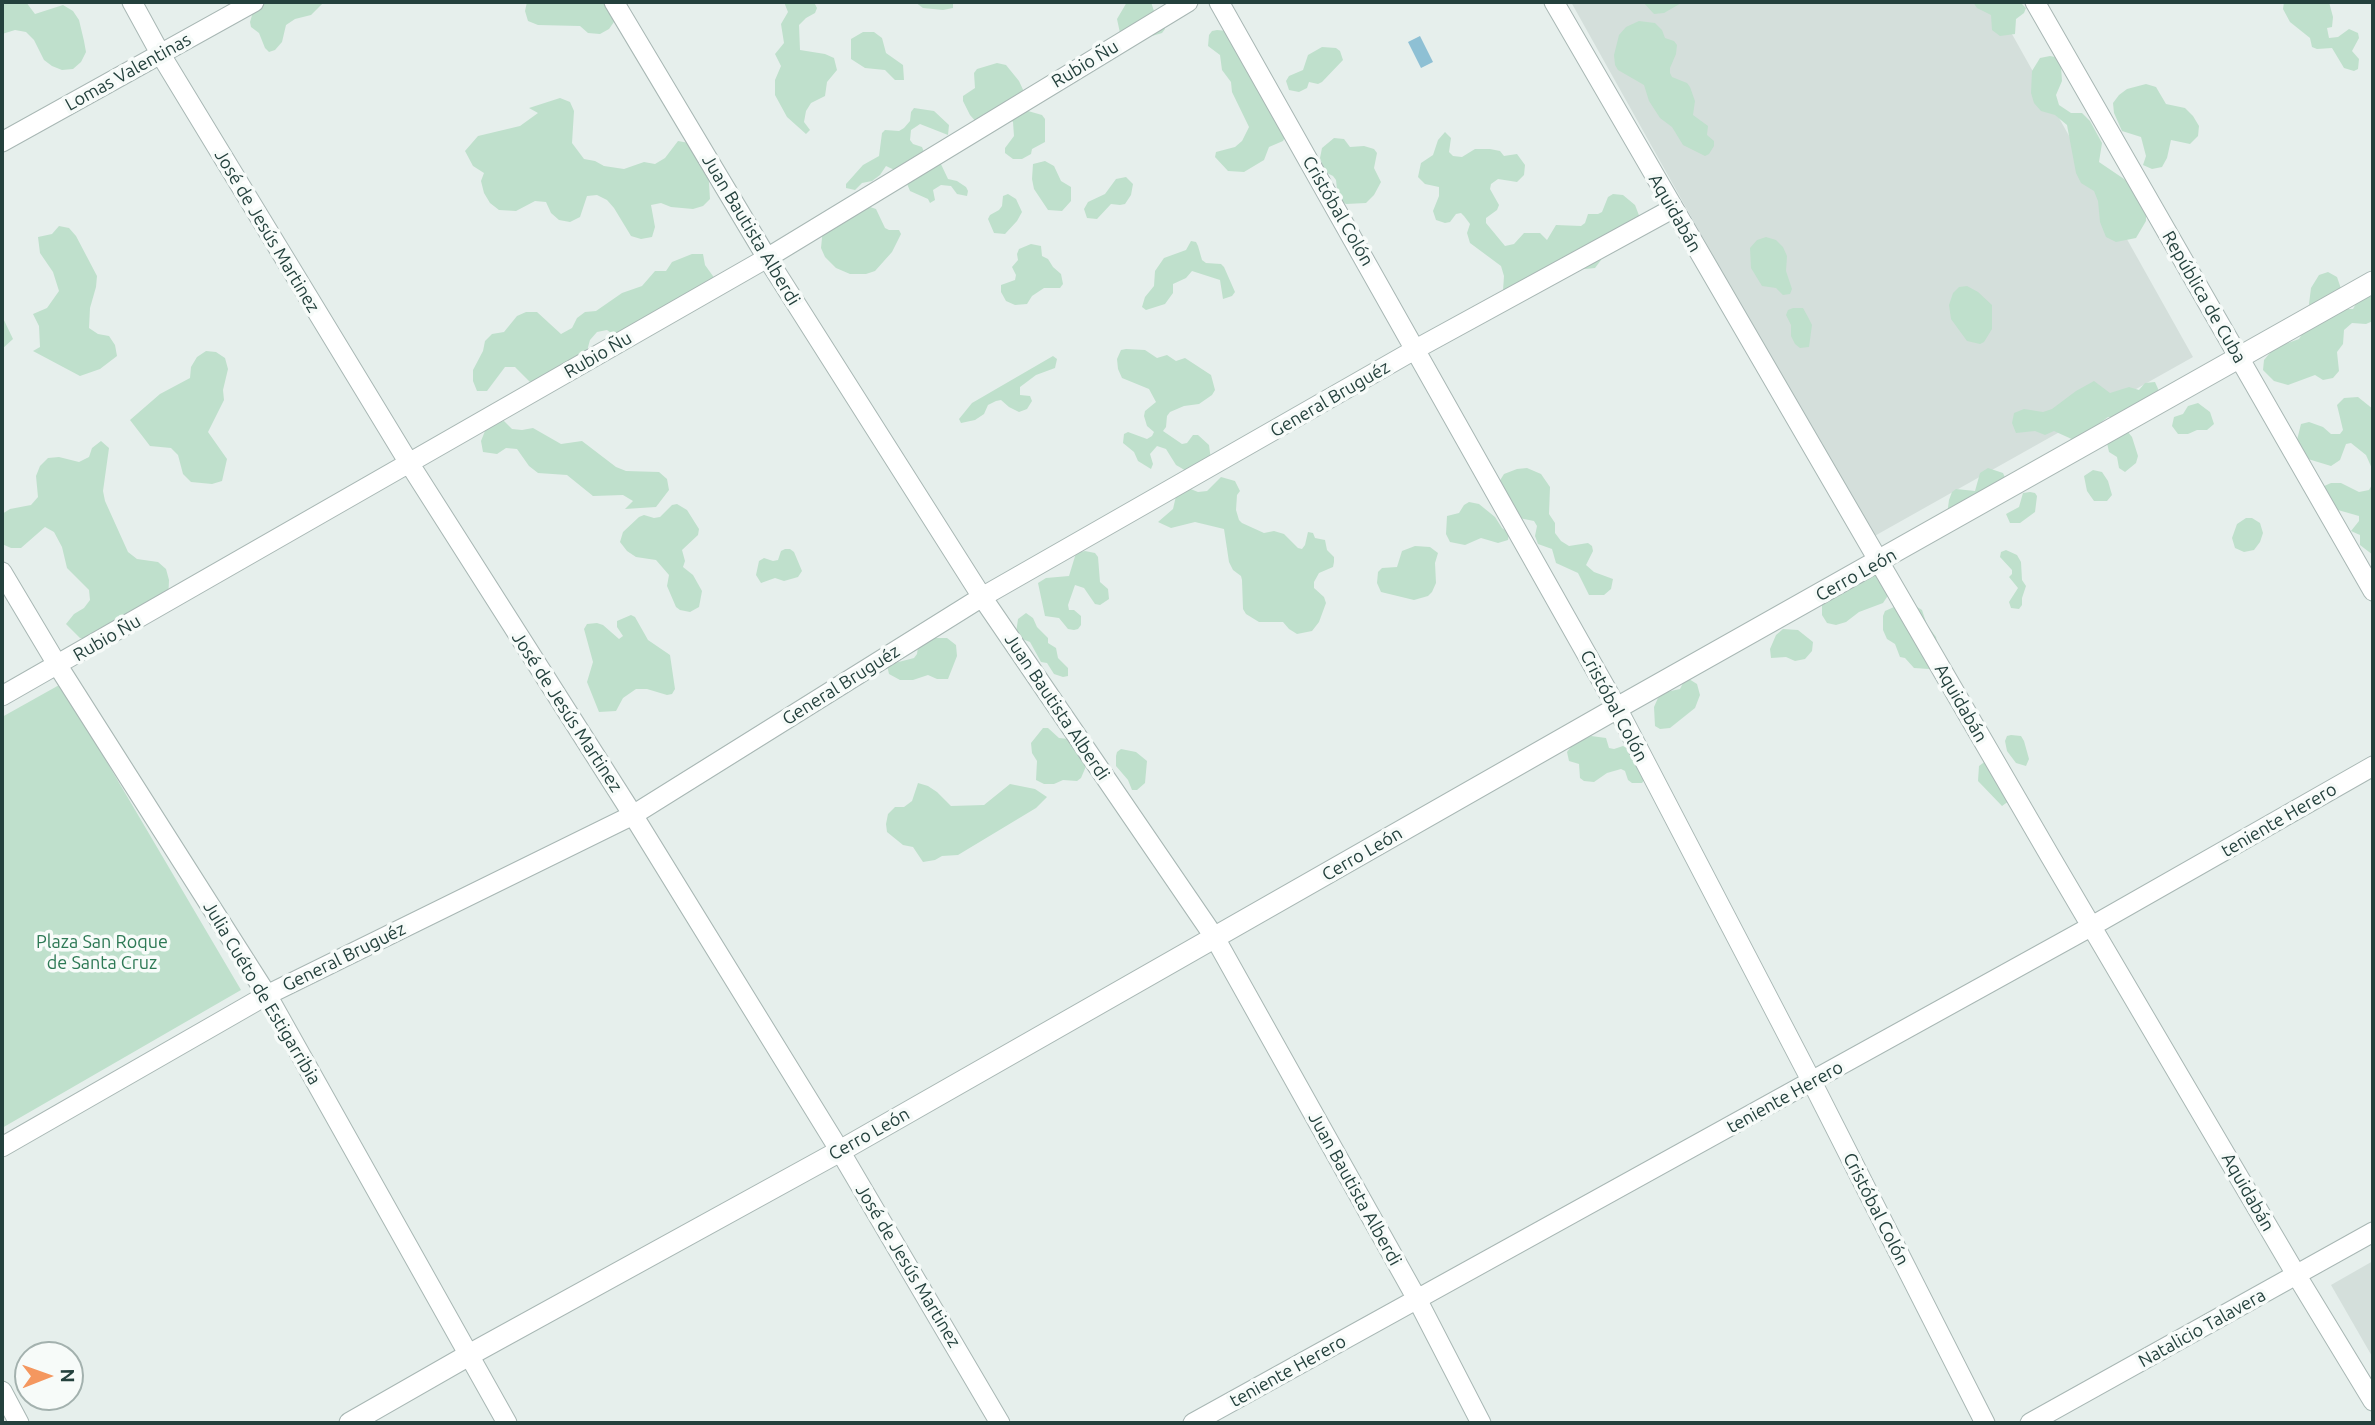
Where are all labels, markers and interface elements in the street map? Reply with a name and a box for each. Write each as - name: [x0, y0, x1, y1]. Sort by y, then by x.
- street label: Lomas Valentinas: [61, 28, 195, 116]
- street label: Rubio Ñu: [1048, 36, 1122, 92]
- street label: José de Jesús Martinez: [210, 146, 324, 316]
- street label: Juan Bautista Alberdi: [697, 151, 805, 309]
- street label: Cristóbal Colón: [1298, 152, 1378, 270]
- street label: Aquidabán: [1644, 170, 1706, 256]
- street label: República de Cuba: [2157, 227, 2251, 367]
- street label: Rubio Ñu: [560, 327, 636, 383]
- street label: General Bruguéz: [1266, 356, 1394, 442]
- street label: Cerro León: [1812, 544, 1900, 606]
- street label: Rubio Ñu: [69, 610, 145, 666]
- street label: José de Jesús Martinez: [507, 628, 627, 796]
- street label: Juan Bautista Alberdi: [1000, 630, 1114, 784]
- street label: General Bruguéz: [778, 640, 904, 730]
- street label: Cristóbal Colón: [1576, 646, 1652, 766]
- street label: Aquidabán: [1930, 660, 1992, 746]
- street label: teniente Herero: [2218, 778, 2340, 862]
- street label: Cerro León: [1318, 822, 1406, 886]
- street label: Julia Cuéto de Estigarribia: [199, 897, 325, 1089]
- street label: General Bruguéz: [279, 918, 409, 996]
- park label: Plaza San Roque de Santa Cruz: [36, 931, 168, 974]
- street label: teniente Herero: [1723, 1056, 1847, 1138]
- street label: Cerro León: [825, 1103, 913, 1165]
- street label: Juan Bautista Alberdi: [1304, 1109, 1406, 1269]
- street label: Cristóbal Colón: [1838, 1149, 1914, 1269]
- street label: Aquidabán: [2217, 1149, 2279, 1235]
- street label: José de Jesús Martinez: [851, 1181, 965, 1351]
- street label: Natalicio Talavera: [2135, 1284, 2269, 1372]
- street label: teniente Herero: [1226, 1330, 1350, 1412]
- north arrow: [14, 1341, 84, 1411]
- text: N: [57, 1368, 79, 1383]

